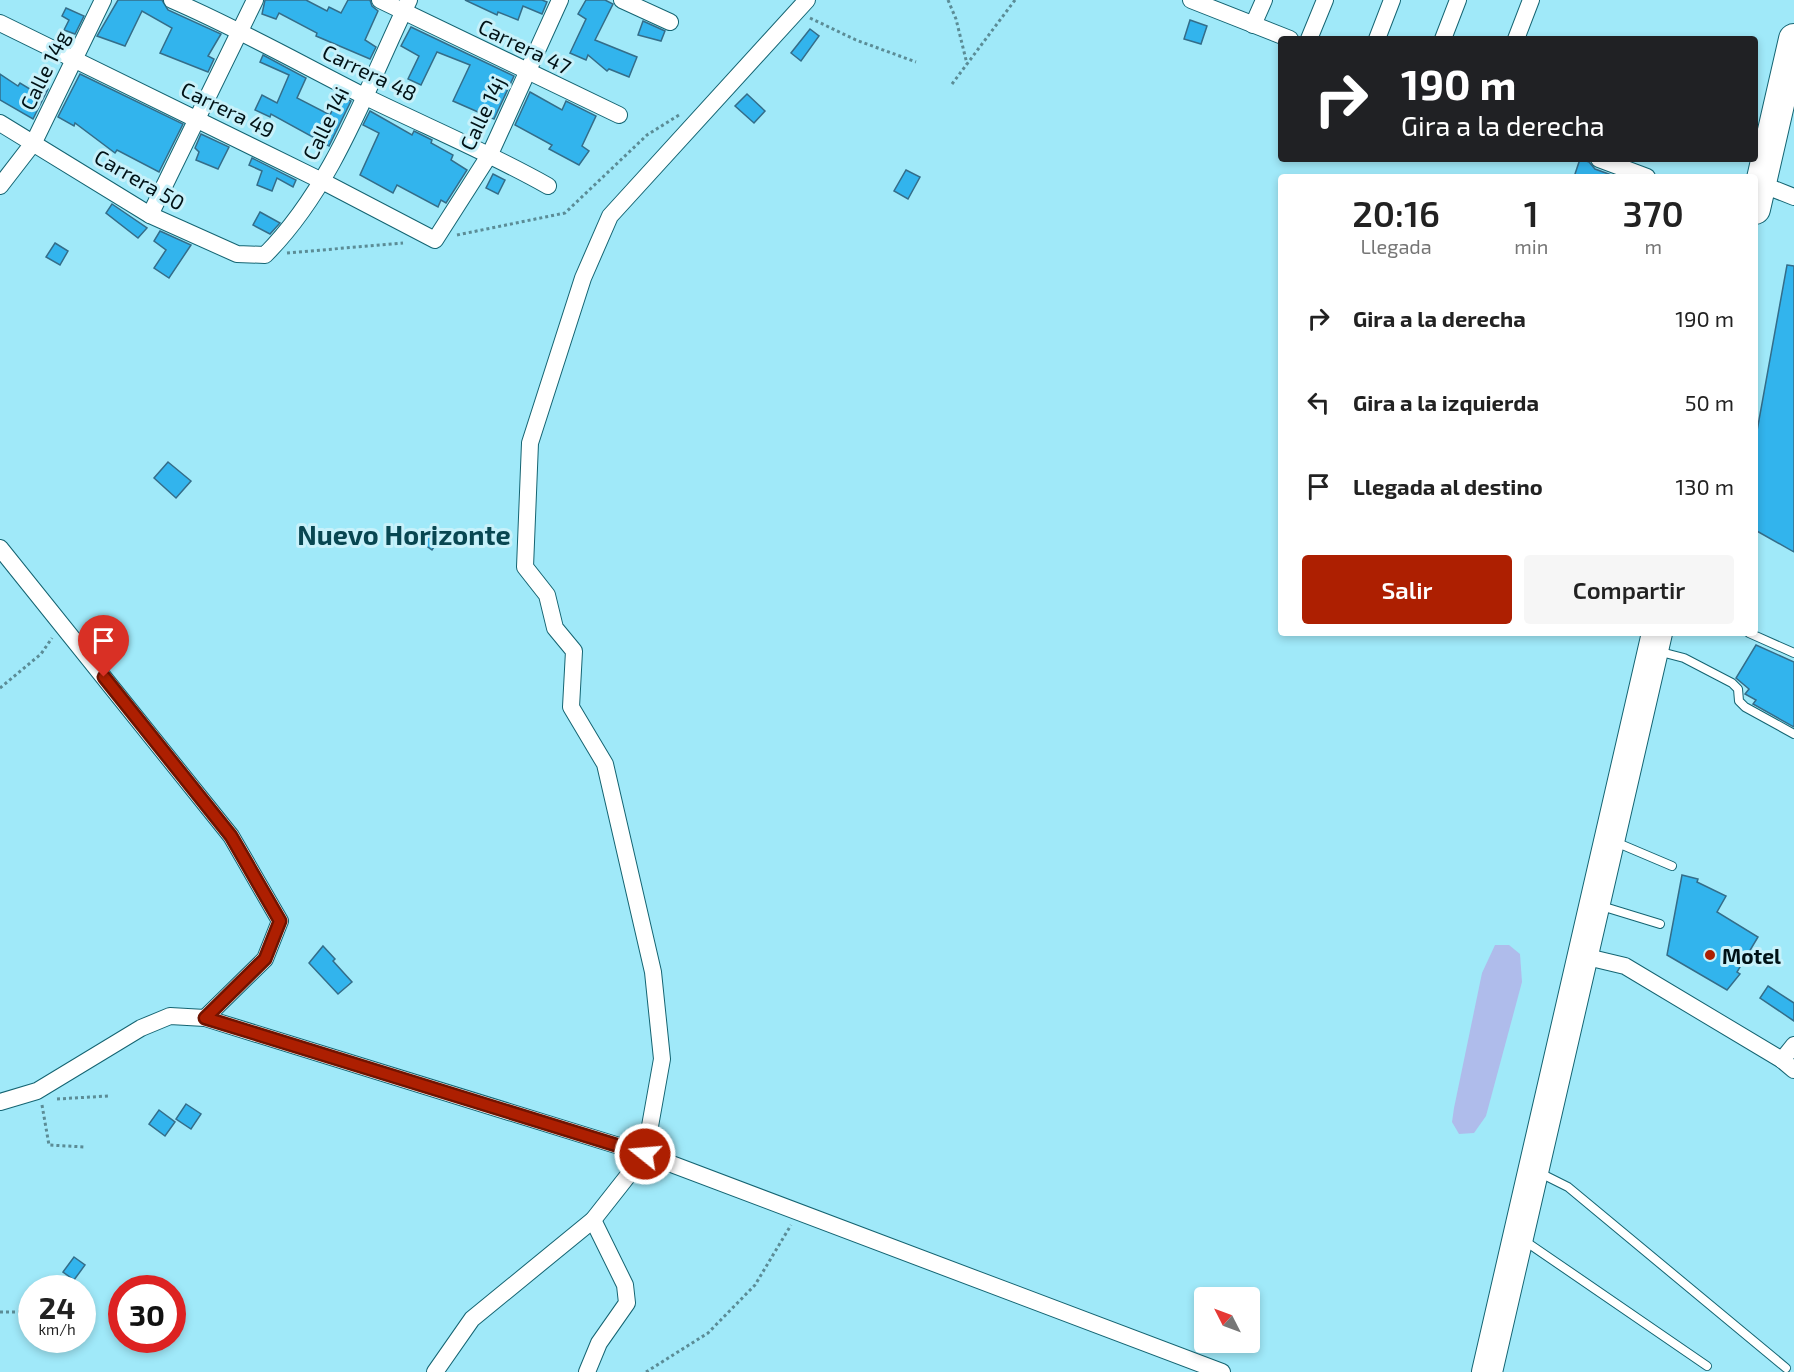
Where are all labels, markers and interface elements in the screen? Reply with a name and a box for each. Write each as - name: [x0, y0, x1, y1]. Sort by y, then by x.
- street label: Carrera 47: [475, 13, 575, 79]
- street label: Calle 14g: [14, 26, 74, 114]
- street label: Carrera 48: [319, 38, 421, 106]
- text: 190 m: [1401, 58, 1517, 108]
- icon: right: [1302, 60, 1380, 138]
- street label: Calle 14j: [454, 72, 511, 154]
- street label: Carrera 49: [177, 76, 279, 142]
- street label: Calle 14i: [297, 82, 353, 164]
- text: Gira a la derecha: [1401, 109, 1605, 141]
- street label: Carrera 50: [90, 143, 190, 215]
- text: 20:16: [1352, 191, 1440, 234]
- text: 1: [1524, 191, 1539, 234]
- text: 370: [1623, 191, 1684, 234]
- text: Llegada: [1360, 234, 1432, 258]
- text: min: [1514, 234, 1548, 258]
- text: m: [1644, 234, 1662, 258]
- icon: right: [1302, 302, 1335, 335]
- text: Gira a la derecha: [1353, 305, 1526, 331]
- text: 190 m: [1675, 305, 1734, 331]
- icon: left: [1302, 386, 1335, 419]
- text: Gira a la izquierda: [1353, 389, 1539, 415]
- text: 50 m: [1685, 389, 1734, 415]
- icon: arrive: [1302, 470, 1335, 503]
- text: Llegada al destino: [1353, 473, 1543, 499]
- text: 130 m: [1676, 473, 1734, 499]
- district label: Nuevo Horizonte: [297, 518, 511, 550]
- button: Salir: [1302, 555, 1512, 624]
- button: Compartir: [1524, 555, 1734, 624]
- pin: [78, 615, 129, 677]
- icon: arrive: [87, 624, 120, 657]
- place label: Motel: [1722, 943, 1781, 968]
- marker: Motel: [1703, 948, 1717, 962]
- position arrow: [613, 1122, 677, 1186]
- speed limit sign: 30: [108, 1275, 186, 1353]
- north arrow: [1194, 1287, 1260, 1353]
- map controls: [1194, 1287, 1260, 1353]
- text: 24: [39, 1289, 75, 1325]
- text: km/h: [38, 1320, 76, 1338]

